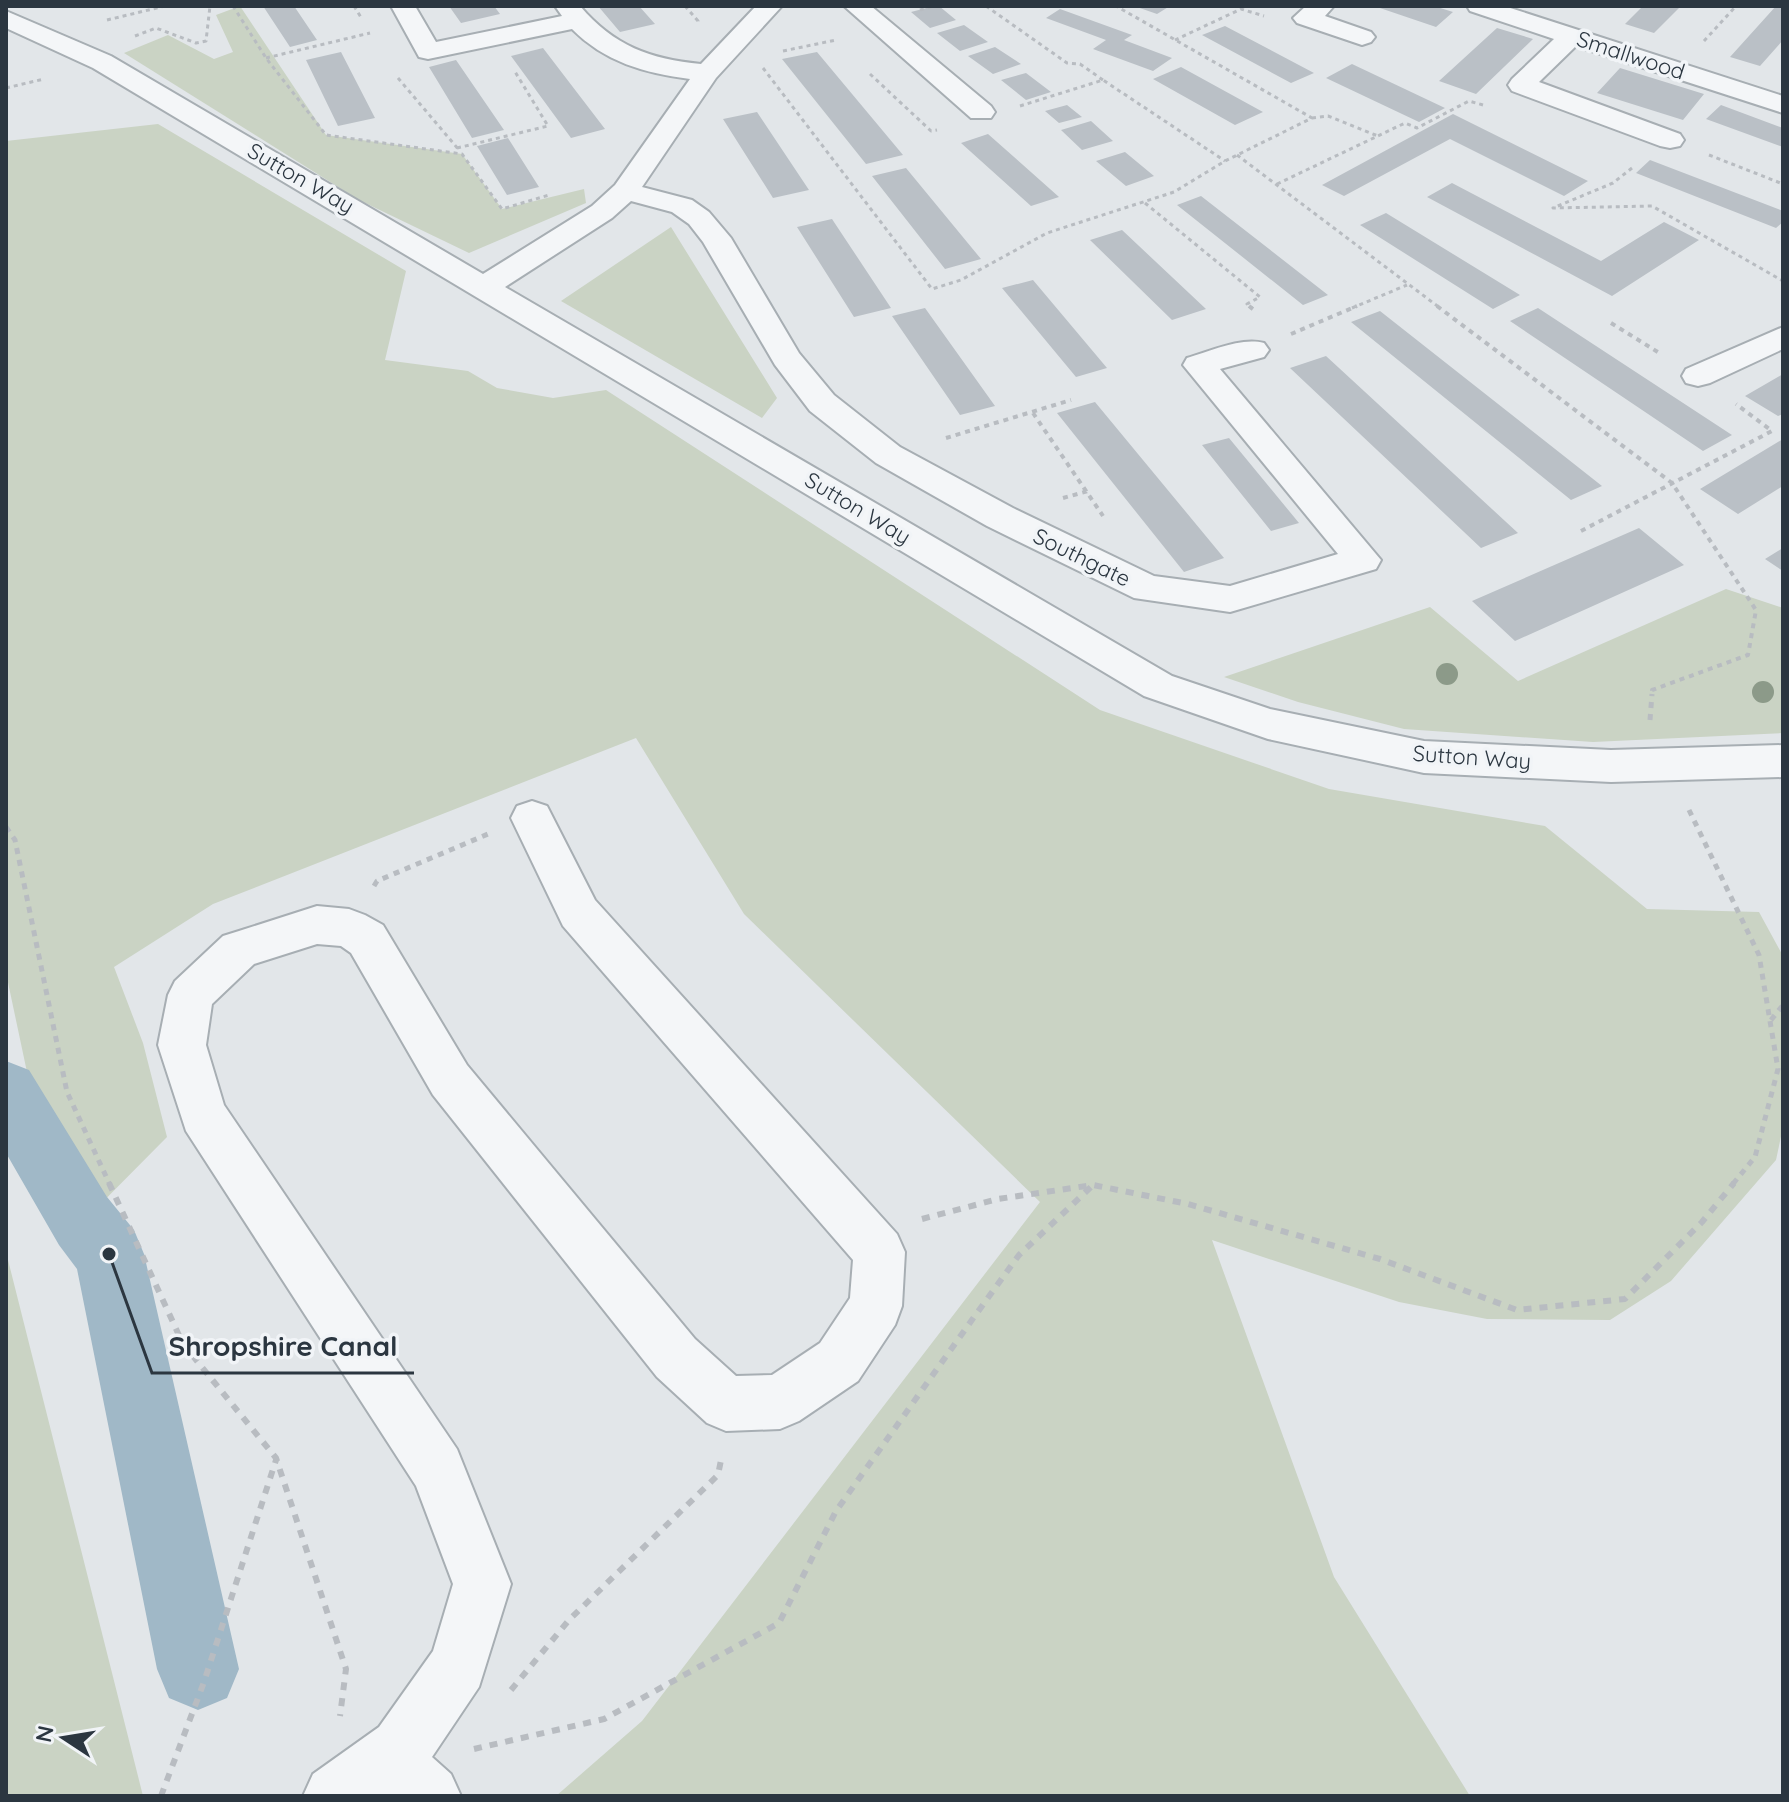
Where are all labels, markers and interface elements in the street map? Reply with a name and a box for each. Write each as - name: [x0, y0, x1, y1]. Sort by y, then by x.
- street label: Smallwood: [1573, 24, 1689, 86]
- street label: Sutton Way: [243, 136, 359, 220]
- street label: Sutton Way: [800, 465, 916, 551]
- street label: Southgate: [1029, 521, 1135, 593]
- street label: Sutton Way: [1412, 739, 1532, 775]
- callout: Shropshire Canal: [152, 1321, 414, 1373]
- text: Shropshire Canal: [168, 1328, 398, 1363]
- north arrow: [24, 1698, 104, 1778]
- text: N: [29, 1723, 60, 1745]

